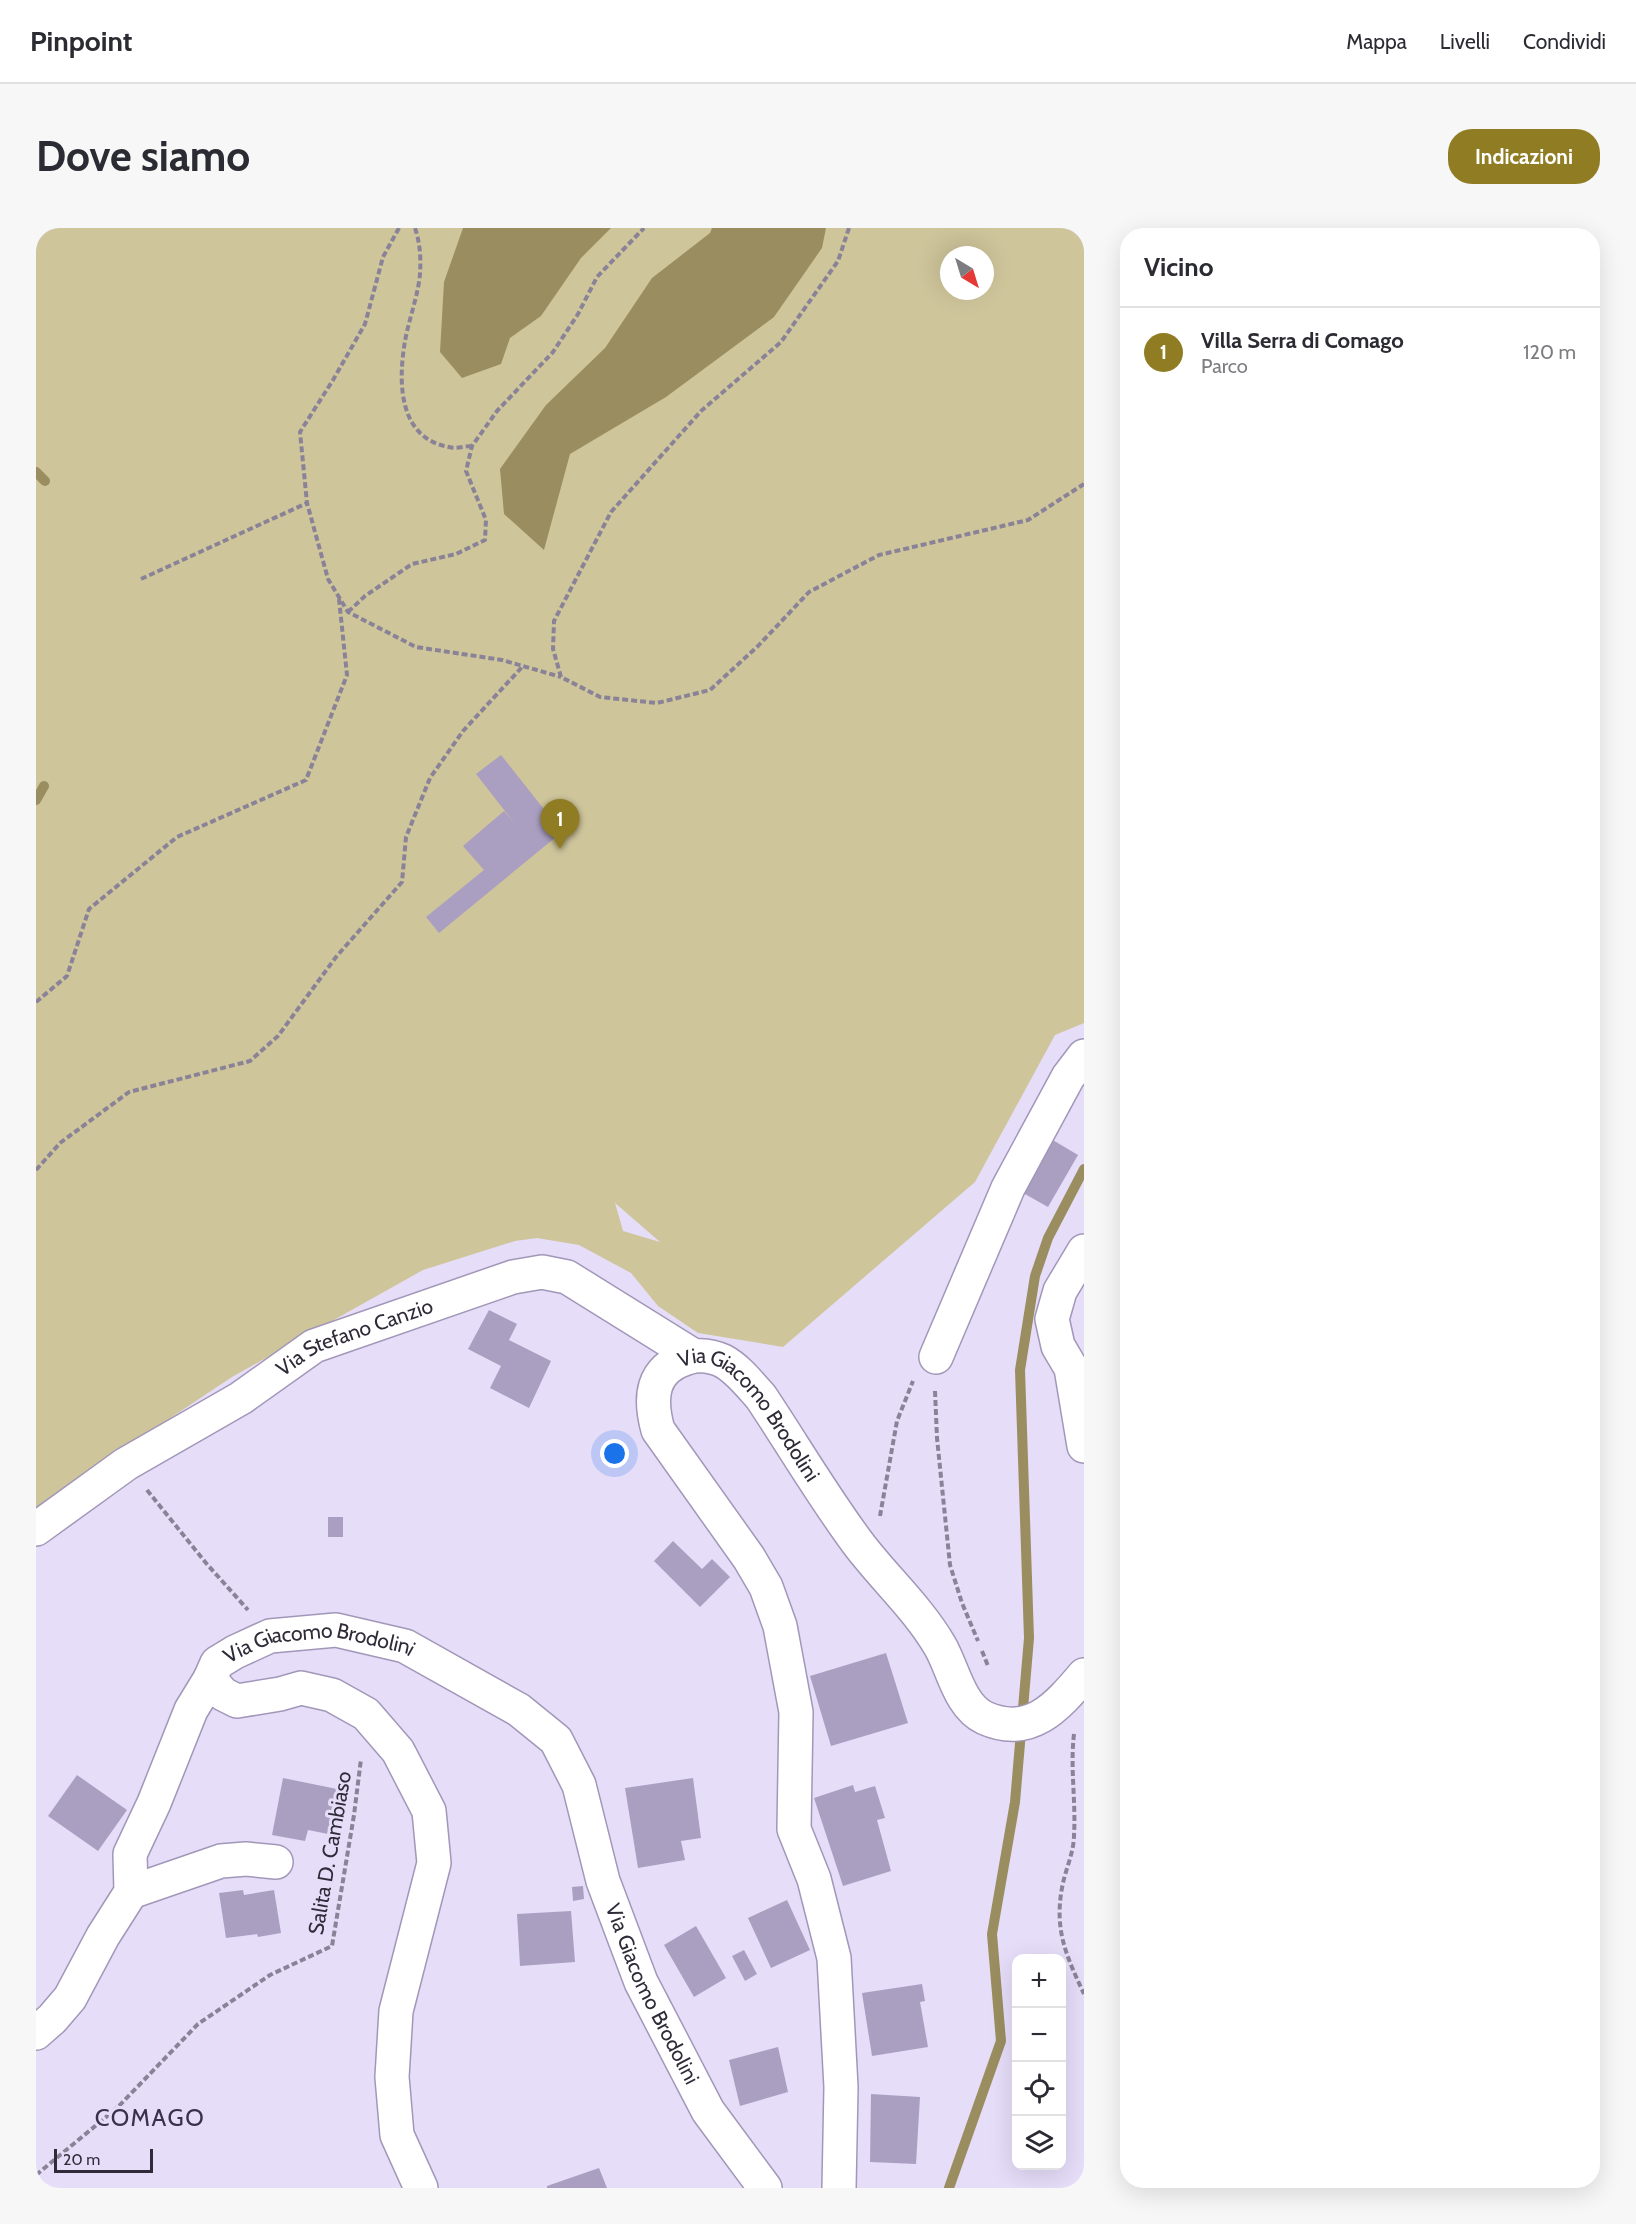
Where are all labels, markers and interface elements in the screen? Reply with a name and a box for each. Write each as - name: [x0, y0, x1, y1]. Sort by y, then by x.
- text: Pinpoint: [30, 24, 132, 58]
- text: Mappa: [1346, 29, 1407, 54]
- text: Livelli: [1440, 29, 1490, 54]
- text: Condividi: [1523, 29, 1606, 54]
- button: Indicazioni: [1448, 129, 1600, 184]
- text: Dove siamo: [36, 130, 250, 182]
- north arrow: [940, 246, 994, 300]
- text: Vicino: [1144, 251, 1213, 283]
- text: Villa Serra di Comago: [1201, 327, 1404, 354]
- text: 1: [1160, 340, 1167, 364]
- text: 120 m: [1523, 340, 1576, 364]
- text: Parco: [1201, 354, 1248, 378]
- pin: 1: [540, 800, 580, 849]
- street label: Via Stefano Canzio: [271, 1293, 436, 1381]
- street label: Via Giacomo Brodolini: [674, 1343, 825, 1486]
- your location: [600, 1439, 629, 1468]
- street label: Via Giacomo Brodolini: [218, 1617, 420, 1668]
- street label: Salita D. Cambiaso: [303, 1769, 356, 1937]
- street label: Via Giacomo Brodolini: [601, 1900, 705, 2088]
- map controls: [1012, 1954, 1066, 2170]
- button: +: [1012, 1954, 1066, 2008]
- button: −: [1012, 2008, 1066, 2062]
- button: locate: [1012, 2062, 1066, 2116]
- district label: COMAGO: [95, 2103, 205, 2132]
- button: layers: [1012, 2116, 1066, 2170]
- scale bar: [54, 2146, 153, 2174]
- text: 20 m: [63, 2150, 100, 2169]

